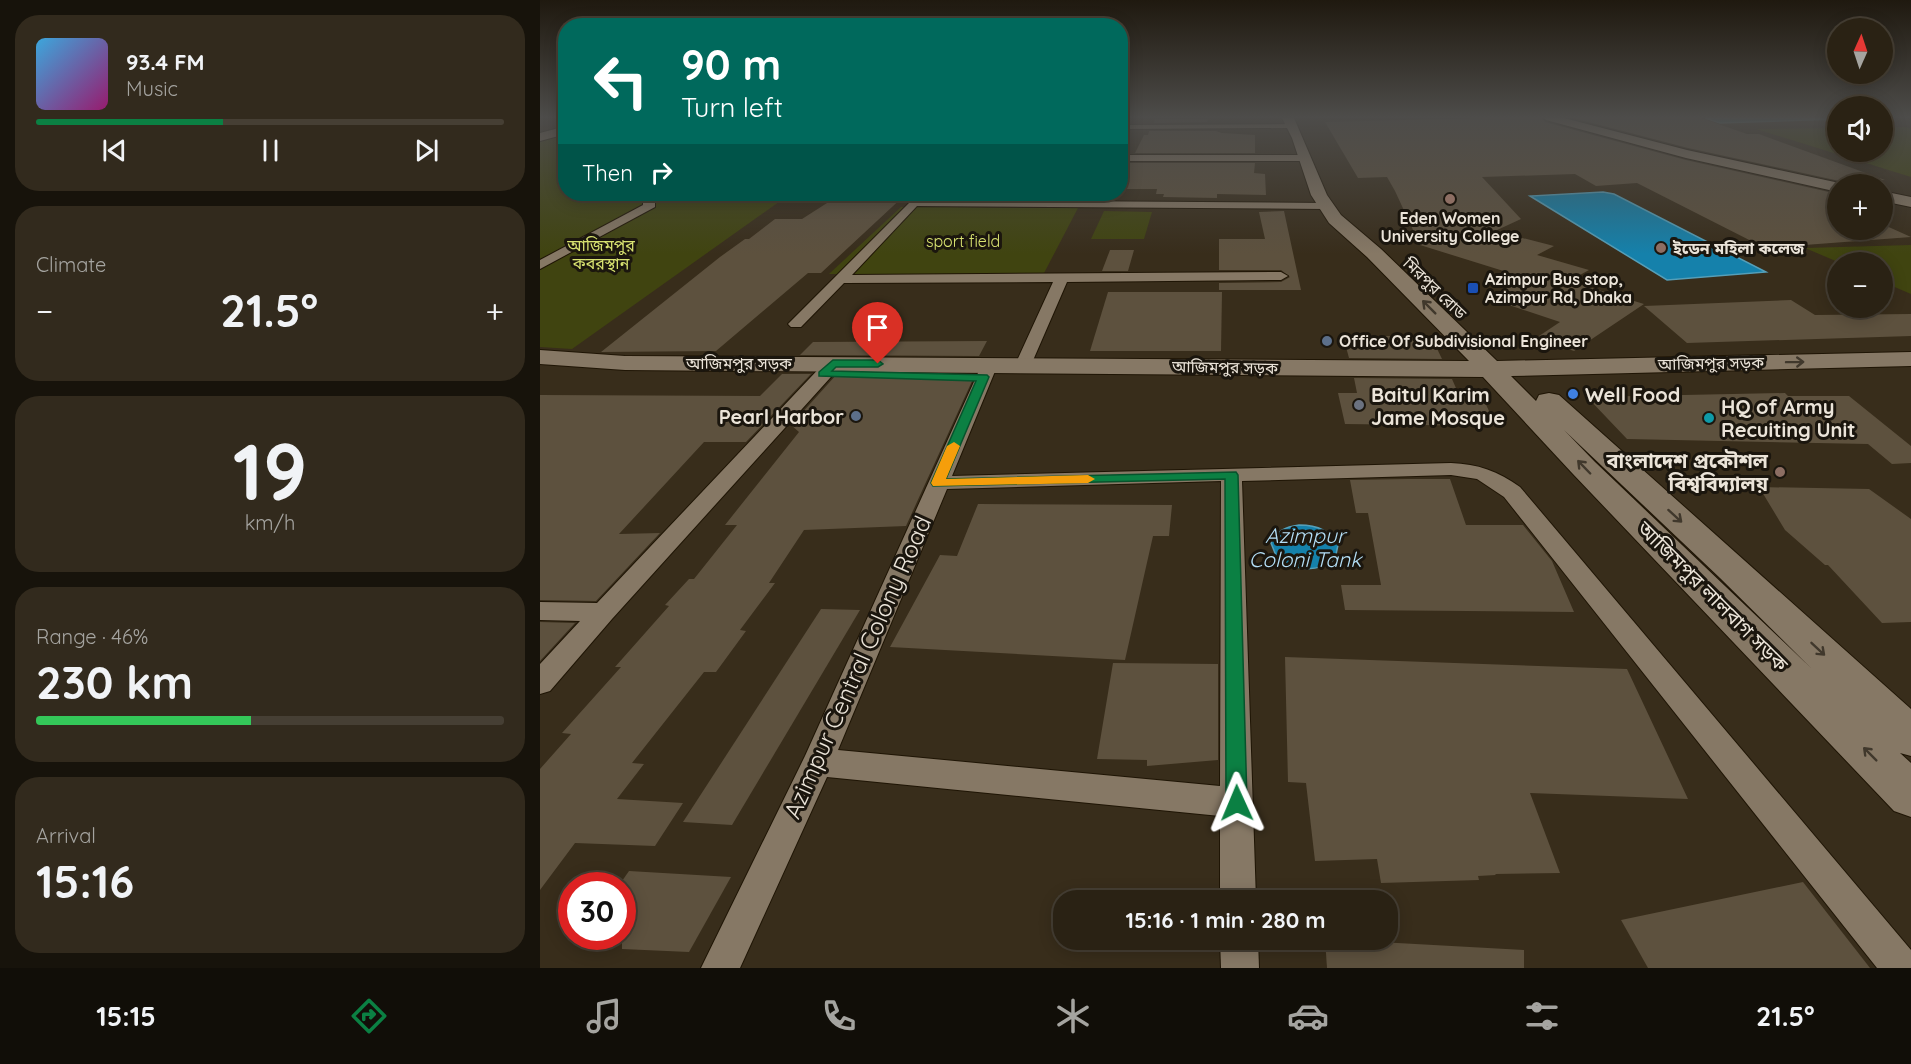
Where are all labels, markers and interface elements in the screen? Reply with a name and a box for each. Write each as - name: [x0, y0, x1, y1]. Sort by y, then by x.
- north arrow: [1827, 18, 1893, 84]
- map controls: [1827, 18, 1893, 318]
- text: 90 m: [681, 38, 781, 91]
- icon: left: [582, 42, 660, 120]
- text: 93.4 FM: [126, 48, 205, 76]
- text: Music: [126, 76, 178, 101]
- text: Turn left: [681, 90, 783, 124]
- button: sound: [1827, 96, 1893, 162]
- icon: previous: [98, 134, 131, 167]
- icon: pause: [254, 134, 287, 167]
- icon: next: [410, 134, 443, 167]
- icon: right: [645, 156, 678, 189]
- text: Then: [582, 159, 633, 187]
- button: +: [1827, 174, 1893, 240]
- marker: Eden Women University College: [1443, 192, 1457, 206]
- place label: Eden Women University College: [1381, 208, 1519, 246]
- park label: sport field: [926, 231, 1000, 251]
- park label: আজিমপুর কবরস্থান: [566, 235, 635, 273]
- place label: ইডেন মহিলা কলেজ: [1672, 238, 1805, 258]
- marker: ইডেন মহিলা কলেজ: [1654, 241, 1668, 255]
- text: Climate: [36, 252, 106, 277]
- street label: মিরপুর রোড: [1399, 252, 1471, 323]
- button: −: [1827, 252, 1893, 318]
- place label: Azimpur Bus stop, Azimpur Rd, Dhaka: [1485, 269, 1632, 307]
- marker: Azimpur Bus stop, Azimpur Rd, Dhaka: [1466, 281, 1480, 295]
- text: 21.5°: [220, 282, 318, 338]
- text: −: [36, 290, 53, 331]
- text: +: [485, 290, 504, 331]
- one-way arrow: [1422, 299, 1437, 314]
- pin: [852, 302, 903, 364]
- icon: arrive: [861, 311, 894, 344]
- place label: Office Of Subdivisional Engineer: [1339, 331, 1588, 351]
- marker: Office Of Subdivisional Engineer: [1320, 334, 1334, 348]
- street label: আজিমপুর সড়ক: [1657, 352, 1765, 374]
- street label: আজিমপুর সড়ক: [685, 353, 793, 373]
- street label: আজিমপুর সড়ক: [1171, 356, 1279, 378]
- one-way arrow: [1785, 356, 1805, 367]
- place label: Baitul Karim Jame Mosque: [1371, 382, 1505, 430]
- place label: Well Food: [1585, 382, 1680, 407]
- marker: Well Food: [1566, 387, 1580, 401]
- place label: HQ of Army Recuiting Unit: [1721, 394, 1855, 442]
- marker: Baitul Karim Jame Mosque: [1352, 398, 1366, 412]
- place label: Pearl Harbor: [719, 404, 844, 429]
- marker: Pearl Harbor: [849, 409, 863, 423]
- marker: HQ of Army Recuiting Unit: [1702, 411, 1716, 425]
- text: 19: [233, 422, 307, 520]
- place label: বাংলাদেশ প্রকৌশল বিশ্ববিদ্যালয়: [1605, 448, 1769, 496]
- one-way arrow: [1576, 460, 1591, 475]
- marker: বাংলাদেশ প্রকৌশল বিশ্ববিদ্যালয়: [1773, 465, 1787, 479]
- one-way arrow: [1667, 509, 1682, 523]
- text: km/h: [245, 510, 295, 535]
- street label: Azimpur Central Colony Road: [777, 511, 937, 823]
- street label: আজিমপুর লালবাগ সড়ক: [1632, 515, 1794, 677]
- water label: Azimpur Coloni Tank: [1249, 522, 1363, 572]
- text: Range · 46%: [36, 624, 148, 649]
- one-way arrow: [1810, 642, 1825, 656]
- text: 230 km: [36, 654, 193, 710]
- one-way arrow: [1863, 746, 1877, 761]
- position arrow: [1205, 771, 1269, 835]
- text: Arrival: [36, 823, 96, 848]
- text: 15:16: [36, 853, 134, 909]
- speed limit sign: 30: [558, 872, 636, 950]
- text: 15:16 · 1 min · 280 m: [1125, 906, 1326, 934]
- icon: directions: [348, 995, 390, 1037]
- icon: music: [583, 995, 625, 1037]
- icon: phone: [818, 995, 860, 1037]
- icon: climate: [1052, 995, 1094, 1037]
- icon: car: [1287, 995, 1329, 1037]
- icon: filters: [1521, 995, 1563, 1037]
- text: 15:15: [96, 999, 156, 1033]
- text: 21.5°: [1756, 999, 1815, 1033]

